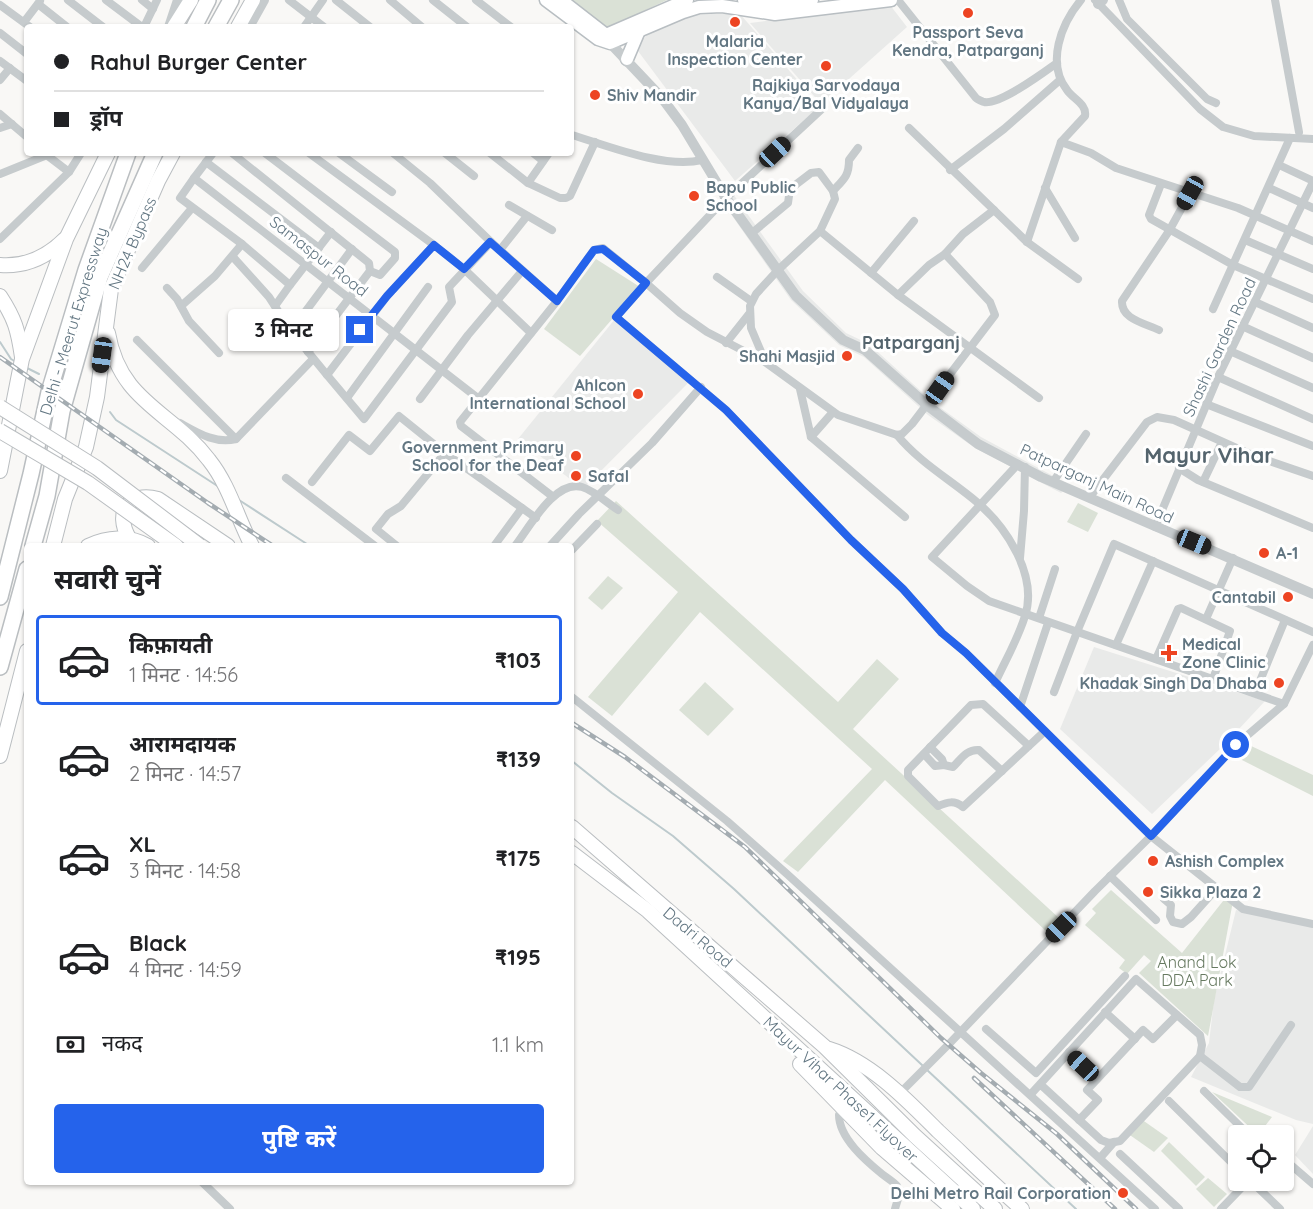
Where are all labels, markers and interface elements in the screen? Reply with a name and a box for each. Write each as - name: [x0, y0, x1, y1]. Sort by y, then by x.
- marker: Passport Seva Kendra, Patparganj: [961, 6, 975, 20]
- marker: Malaria Inspection Center: [728, 15, 742, 29]
- place label: Passport Seva Kendra, Patparganj: [892, 22, 1044, 60]
- place label: Malaria Inspection Center: [667, 31, 803, 69]
- text: Rahul Burger Center: [90, 48, 307, 76]
- marker: Rajkiya Sarvodaya Kanya/Bal Vidyalaya: [819, 59, 833, 73]
- place label: Rajkiya Sarvodaya Kanya/Bal Vidyalaya: [743, 75, 909, 113]
- place label: Shiv Mandir: [607, 85, 697, 105]
- marker: Shiv Mandir: [588, 88, 602, 102]
- text: ड्रॉप: [90, 104, 123, 132]
- car: [756, 133, 794, 171]
- car: [1173, 173, 1207, 213]
- place label: Bapu Public School: [706, 177, 796, 215]
- marker: Bapu Public School: [687, 189, 701, 203]
- street label: NH24 Bypass: [104, 194, 160, 292]
- street label: Samaspur Road: [266, 211, 372, 301]
- street label: Delhi - Meerut Expressway: [35, 225, 111, 417]
- street label: Shashi Garden Road: [1178, 274, 1260, 420]
- callout: 3 मिनट: [228, 309, 339, 351]
- route end: [346, 316, 373, 343]
- text: 3 मिनट: [254, 317, 313, 342]
- district label: Patparganj: [862, 331, 960, 354]
- car: [91, 336, 113, 374]
- place label: Shahi Masjid: [739, 346, 835, 366]
- marker: Shahi Masjid: [840, 349, 854, 363]
- car: [922, 368, 958, 408]
- place label: Ahlcon International School: [469, 375, 626, 413]
- marker: Ahlcon International School: [631, 387, 645, 401]
- place label: Government Primary School for the Deaf: [402, 437, 564, 475]
- street label: Patparganj Main Road: [1017, 439, 1177, 527]
- district label: Mayur Vihar: [1144, 441, 1274, 469]
- marker: Government Primary School for the Deaf: [569, 449, 583, 463]
- place label: Safal: [588, 466, 629, 486]
- marker: Safal: [569, 469, 583, 483]
- car: [1174, 527, 1214, 557]
- place label: A-1: [1276, 543, 1298, 563]
- marker: A-1: [1257, 546, 1271, 560]
- text: सवारी चुनें: [54, 562, 161, 596]
- place label: Cantabil: [1212, 587, 1276, 607]
- marker: Cantabil: [1281, 590, 1295, 604]
- text: किफ़ायती: [129, 631, 213, 659]
- icon: car: [57, 633, 111, 687]
- place label: Medical Zone Clinic: [1182, 634, 1266, 672]
- marker: Medical Zone Clinic: [1160, 644, 1178, 662]
- text: ₹103: [495, 646, 541, 674]
- text: 1 मिनट · 14:56: [129, 662, 238, 687]
- place label: Khadak Singh Da Dhaba: [1080, 673, 1267, 693]
- marker: Khadak Singh Da Dhaba: [1272, 676, 1286, 690]
- text: आरामदायक: [129, 730, 236, 758]
- route start: [1222, 731, 1249, 758]
- icon: car: [57, 732, 111, 786]
- text: ₹139: [496, 745, 541, 773]
- text: 2 मिनट · 14:57: [129, 761, 241, 786]
- text: XL: [129, 830, 156, 858]
- icon: car: [57, 831, 111, 885]
- text: ₹175: [496, 844, 541, 872]
- place label: Ashish Complex: [1165, 851, 1284, 871]
- marker: Ashish Complex: [1146, 854, 1160, 868]
- text: 3 मिनट · 14:58: [129, 858, 241, 883]
- place label: Sikka Plaza 2: [1160, 882, 1261, 902]
- marker: Sikka Plaza 2: [1141, 885, 1155, 899]
- street label: Dadri Road: [659, 902, 737, 972]
- car: [1042, 908, 1080, 946]
- text: Black: [129, 929, 187, 957]
- icon: car: [57, 930, 111, 984]
- text: ₹195: [495, 943, 541, 971]
- park label: Anand Lok DDA Park: [1157, 952, 1237, 990]
- text: 4 मिनट · 14:59: [129, 957, 242, 982]
- street label: Mayur Vihar Phase1 Flyover: [759, 1012, 923, 1166]
- icon: cash: [54, 1028, 87, 1061]
- text: नकद: [102, 1029, 143, 1057]
- text: 1.1 km: [492, 1032, 544, 1057]
- car: [1064, 1047, 1102, 1085]
- button: पुष्टि करें: [54, 1104, 544, 1173]
- map controls: [1228, 1125, 1294, 1191]
- button: locate: [1228, 1125, 1294, 1191]
- place label: Delhi Metro Rail Corporation: [891, 1183, 1111, 1203]
- marker: Delhi Metro Rail Corporation: [1116, 1186, 1130, 1200]

